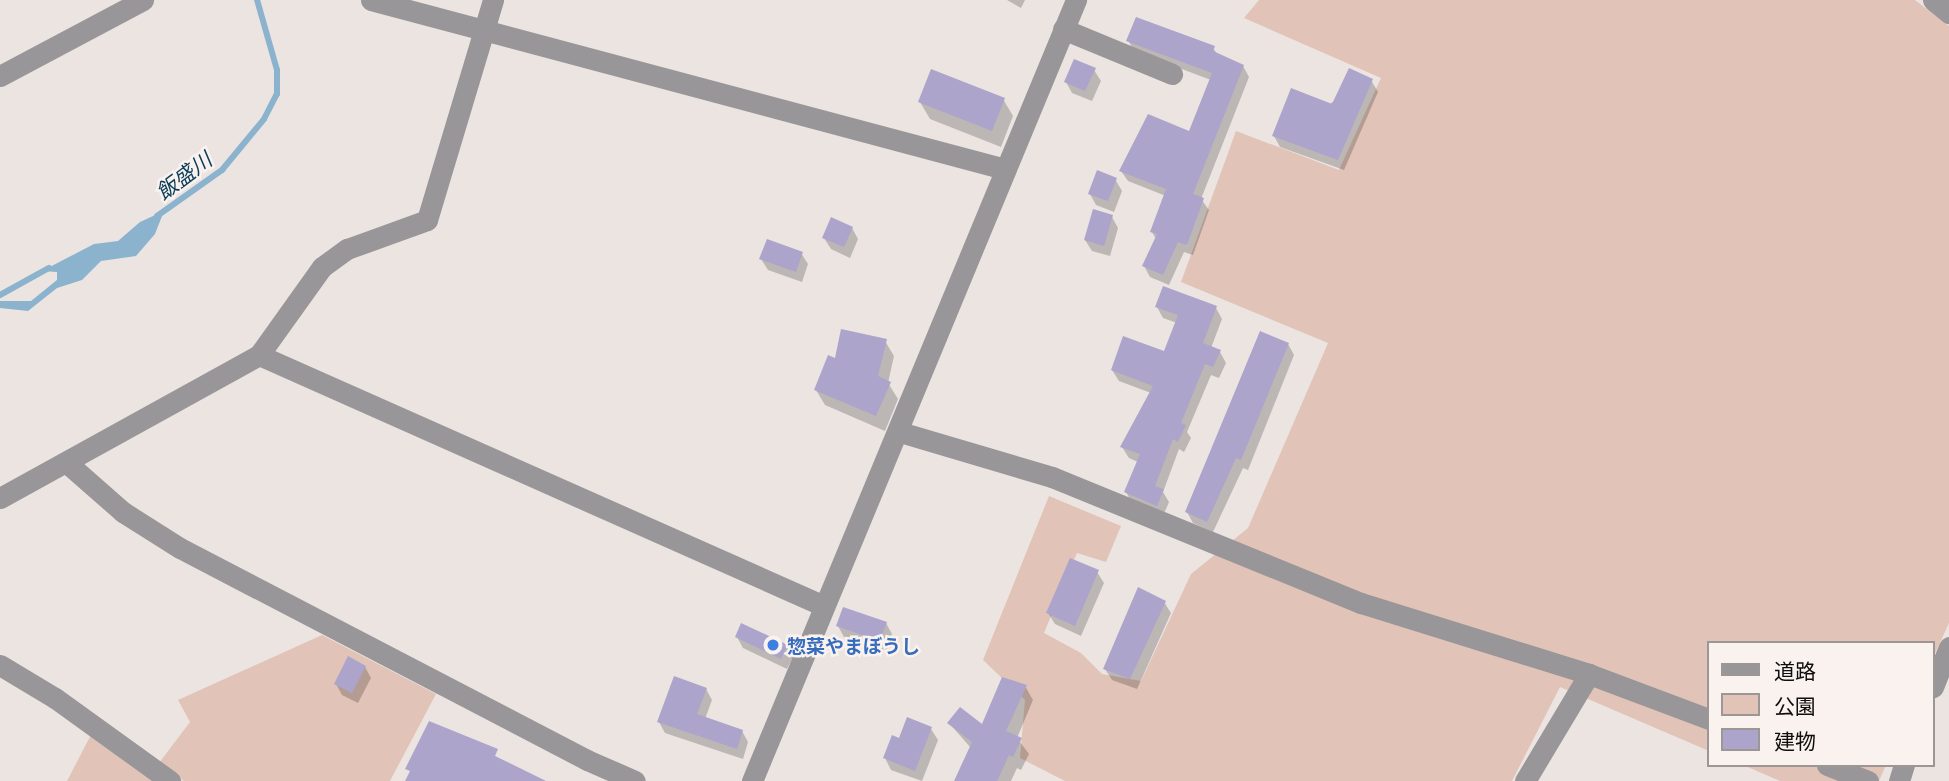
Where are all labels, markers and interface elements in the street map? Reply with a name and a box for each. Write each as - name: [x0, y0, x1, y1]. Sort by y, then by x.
- water label: 飯盛川: [150, 146, 216, 204]
- place label: 惣菜やまぼうし: [787, 634, 920, 656]
- marker: 惣菜やまぼうし: [765, 637, 781, 653]
- legend: [1708, 641, 1935, 767]
- text: 道路: [1774, 655, 1816, 685]
- text: 公園: [1774, 690, 1816, 720]
- text: 建物: [1774, 725, 1816, 755]

